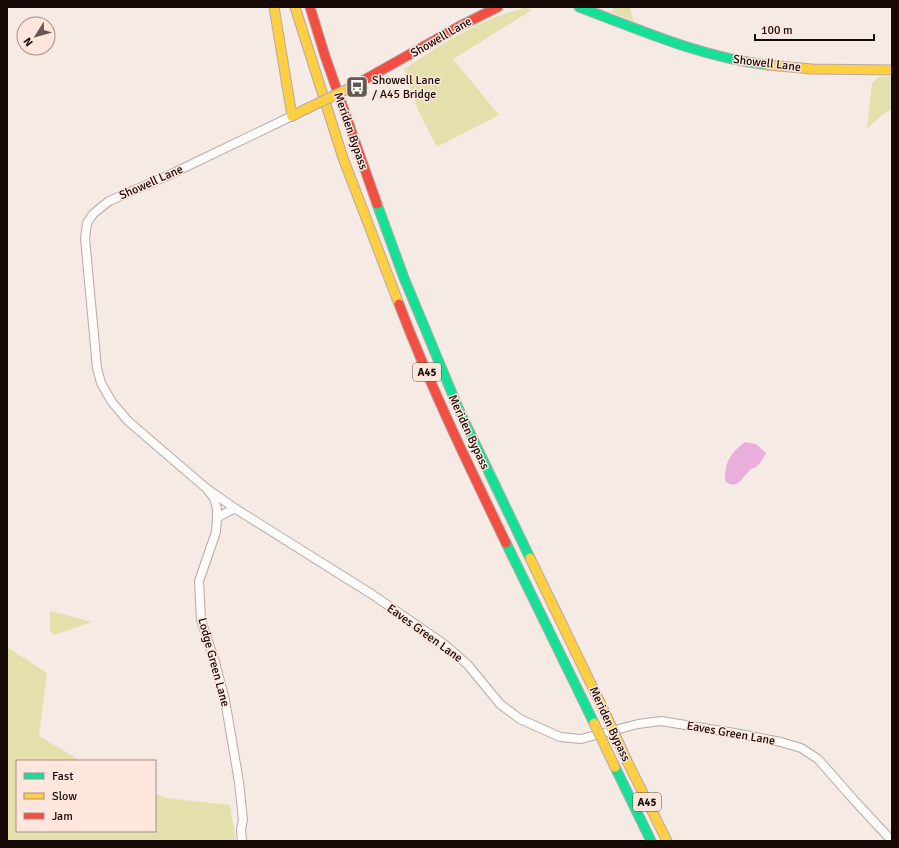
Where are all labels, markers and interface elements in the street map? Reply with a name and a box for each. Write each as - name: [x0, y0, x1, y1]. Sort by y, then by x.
- street label: Showell Lane: [408, 14, 475, 61]
- north arrow: [16, 16, 56, 56]
- scale bar: [755, 16, 874, 42]
- text: 100 m: [761, 23, 793, 38]
- text: N: [21, 35, 36, 49]
- street label: Showell Lane: [732, 52, 802, 75]
- place label: Showell Lane / A45 Bridge: [372, 73, 440, 102]
- bus stop icon: Showell Lane / A45 Bridge: [344, 74, 370, 100]
- street label: Meriden Bypass: [330, 91, 371, 172]
- street label: Showell Lane: [117, 162, 185, 203]
- road number: A45: [413, 363, 441, 381]
- street label: Meriden Bypass: [445, 392, 492, 472]
- street label: Eaves Green Lane: [384, 601, 465, 666]
- street label: Lodge Green Lane: [194, 616, 233, 708]
- street label: Meriden Bypass: [586, 684, 633, 764]
- street label: Eaves Green Lane: [685, 718, 776, 749]
- legend: [16, 760, 156, 832]
- text: Fast: [52, 769, 73, 784]
- text: Slow: [52, 789, 77, 804]
- road number: A45: [633, 793, 661, 811]
- text: Jam: [52, 809, 73, 824]

